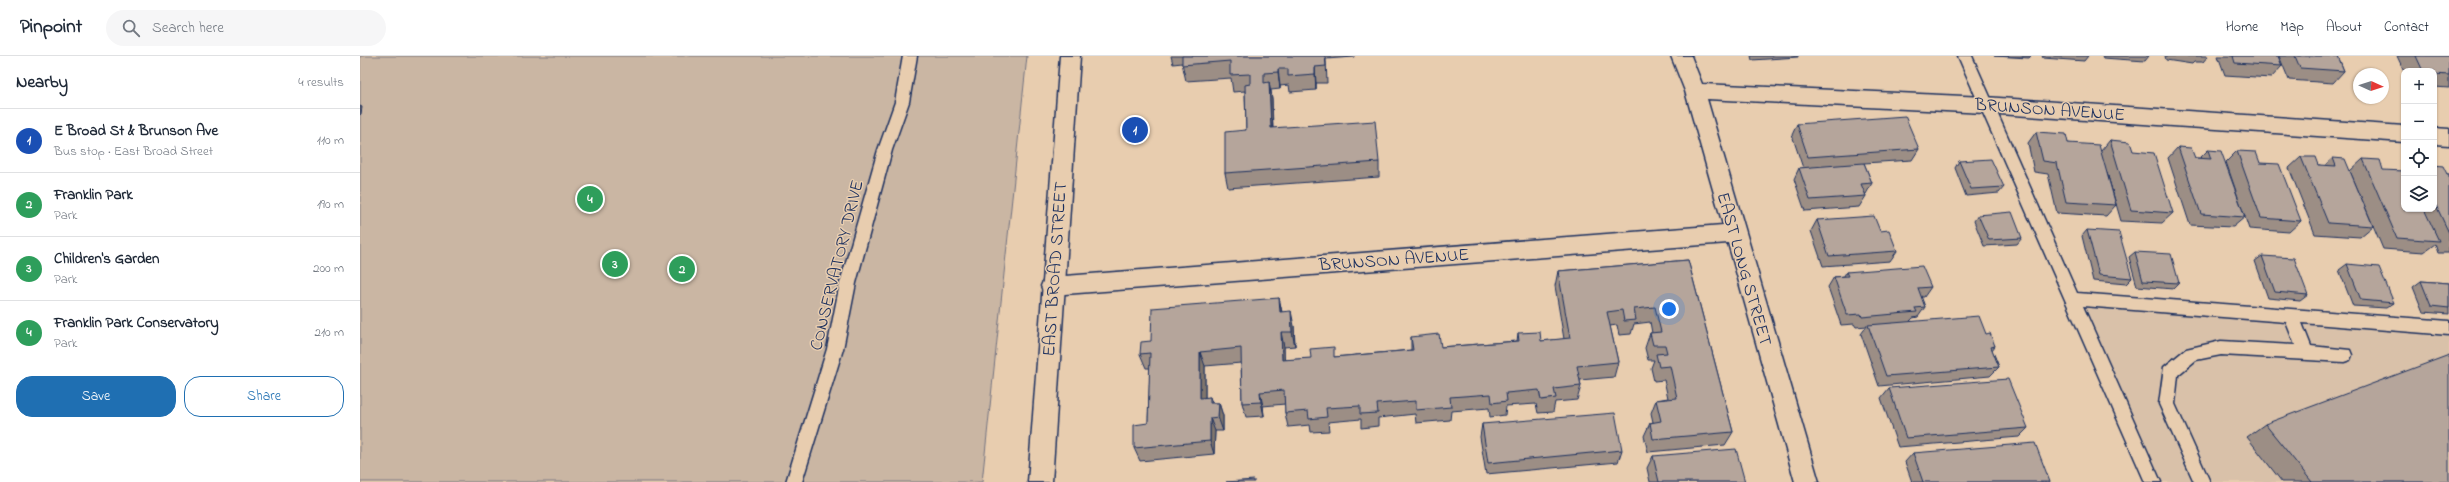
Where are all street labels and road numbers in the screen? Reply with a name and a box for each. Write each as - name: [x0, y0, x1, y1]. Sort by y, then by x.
- street label: BRUNSON AVENUE: [1973, 93, 2126, 129]
- street label: CONSERVATORY DRIVE: [804, 177, 872, 353]
- street label: EAST BROAD STREET: [1037, 181, 1075, 357]
- street label: EAST LONG STREET: [1709, 190, 1777, 349]
- street label: BRUNSON AVENUE: [1317, 243, 1470, 279]

